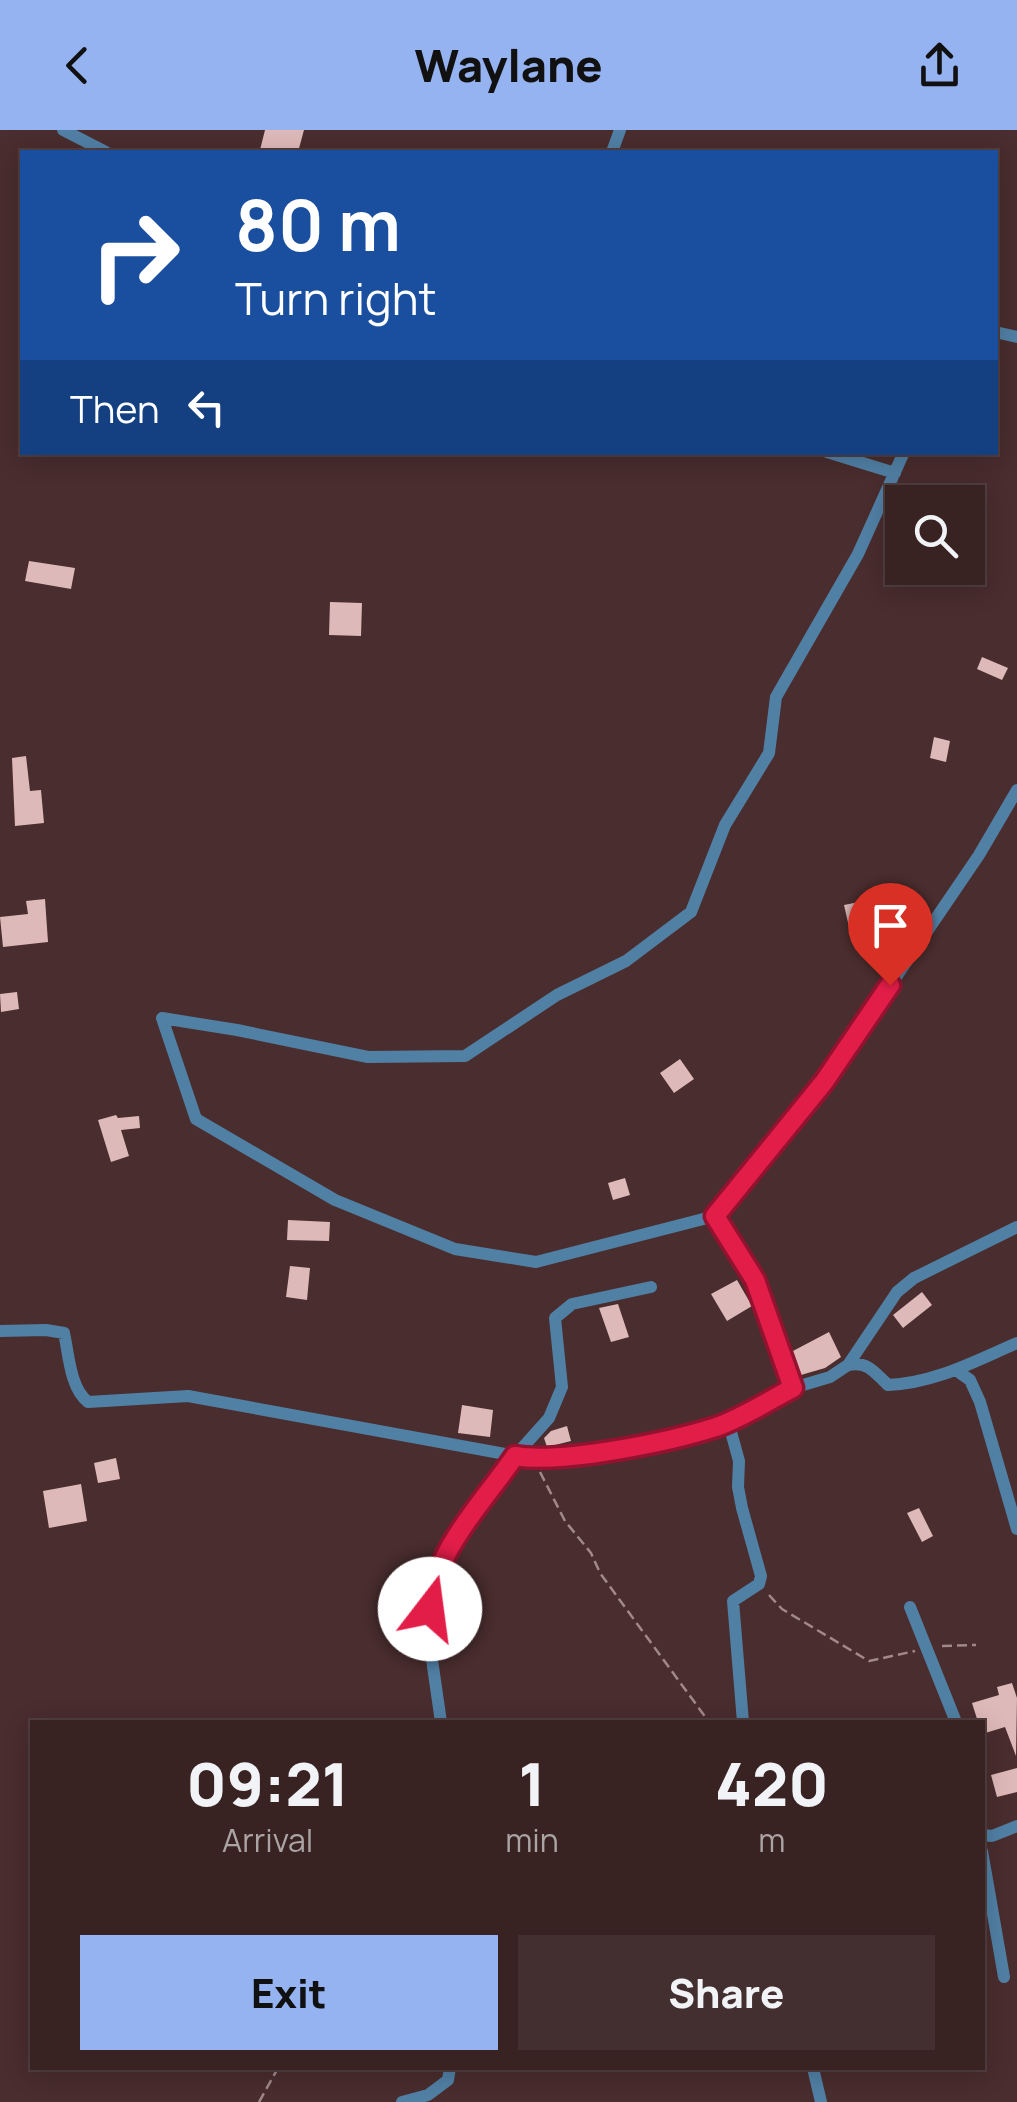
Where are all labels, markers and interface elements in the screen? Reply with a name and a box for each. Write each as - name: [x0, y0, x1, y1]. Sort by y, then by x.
- text: Waylane: [414, 34, 603, 96]
- icon: back: [50, 38, 105, 93]
- icon: share: [912, 38, 967, 93]
- text: 80 m: [235, 176, 401, 272]
- icon: right: [70, 190, 200, 320]
- text: Turn right: [235, 267, 436, 329]
- icon: left: [179, 380, 234, 435]
- text: Then: [70, 382, 159, 434]
- map controls: [885, 485, 985, 585]
- button: search: [885, 485, 985, 585]
- pin: [848, 883, 933, 986]
- icon: arrive: [863, 898, 918, 953]
- position arrow: [378, 1557, 482, 1661]
- text: 09:21: [186, 1742, 349, 1824]
- text: 1: [518, 1742, 546, 1824]
- text: 420: [715, 1742, 829, 1824]
- text: Arrival: [222, 1818, 313, 1862]
- text: min: [505, 1818, 559, 1862]
- text: m: [758, 1818, 785, 1862]
- button: Exit: [80, 1935, 498, 2050]
- button: Share: [518, 1935, 935, 2050]

